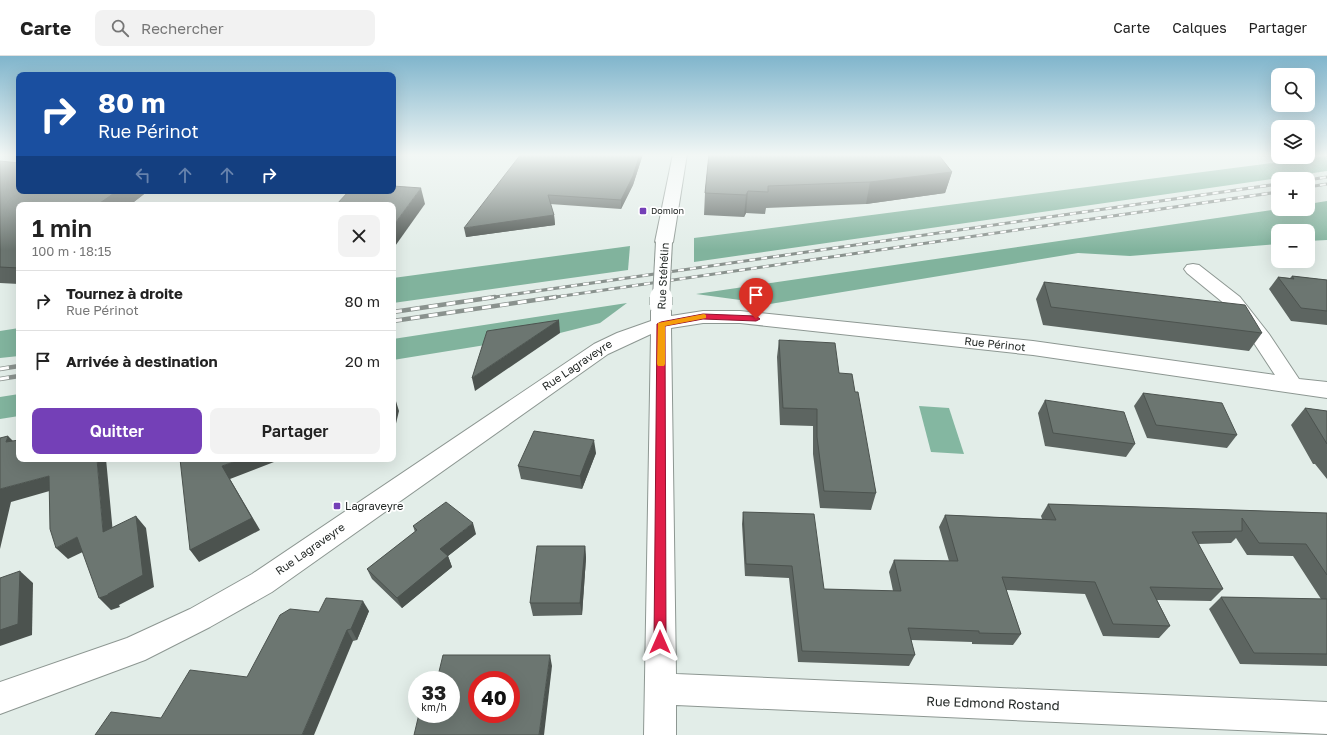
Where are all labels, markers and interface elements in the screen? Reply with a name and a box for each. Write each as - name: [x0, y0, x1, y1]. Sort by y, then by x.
- search box: [95, 10, 375, 46]
- text: Carte: [20, 16, 71, 39]
- icon: search: [109, 17, 131, 39]
- text: Rechercher: [141, 19, 224, 37]
- text: Carte: [1113, 19, 1150, 36]
- text: Calques: [1172, 19, 1227, 36]
- text: Partager: [1249, 19, 1307, 36]
- map controls: [1271, 68, 1315, 268]
- button: search: [1271, 68, 1315, 112]
- text: 80 m: [98, 86, 166, 119]
- icon: right: [32, 88, 84, 140]
- text: Rue Périnot: [98, 120, 199, 142]
- button: layers: [1271, 120, 1315, 164]
- icon: left: [132, 164, 154, 186]
- icon: ahead: [174, 164, 196, 186]
- icon: ahead: [216, 164, 238, 186]
- icon: right: [258, 164, 280, 186]
- button: +: [1271, 172, 1315, 216]
- place label: Domion: [651, 205, 684, 216]
- marker: Domion: [638, 206, 648, 216]
- text: 1 min: [32, 213, 92, 242]
- button: close: [338, 215, 380, 257]
- button: −: [1271, 224, 1315, 268]
- street label: Rue Stéhélin: [654, 242, 671, 310]
- text: 100 m · 18:15: [32, 243, 112, 259]
- pin: [739, 278, 773, 319]
- text: Tournez à droite: [66, 284, 183, 302]
- icon: arrive: [745, 284, 767, 306]
- icon: right: [32, 290, 54, 312]
- text: 80 m: [345, 292, 380, 310]
- text: Rue Périnot: [66, 302, 139, 318]
- street label: Rue Périnot: [964, 334, 1026, 353]
- street label: Rue Lagraveyre: [539, 336, 614, 393]
- icon: arrive: [32, 350, 54, 372]
- text: Arrivée à destination: [66, 352, 218, 370]
- text: 20 m: [345, 352, 380, 370]
- button: Quitter: [32, 408, 202, 454]
- button: Partager: [210, 408, 380, 454]
- place label: Lagraveyre: [345, 499, 403, 512]
- marker: Lagraveyre: [332, 501, 342, 511]
- street label: Rue Lagraveyre: [273, 520, 347, 577]
- position arrow: [639, 621, 681, 663]
- speed limit sign: 40: [468, 671, 520, 723]
- text: 33: [422, 680, 446, 704]
- street label: Rue Edmond Rostand: [926, 693, 1060, 713]
- text: km/h: [421, 701, 447, 713]

